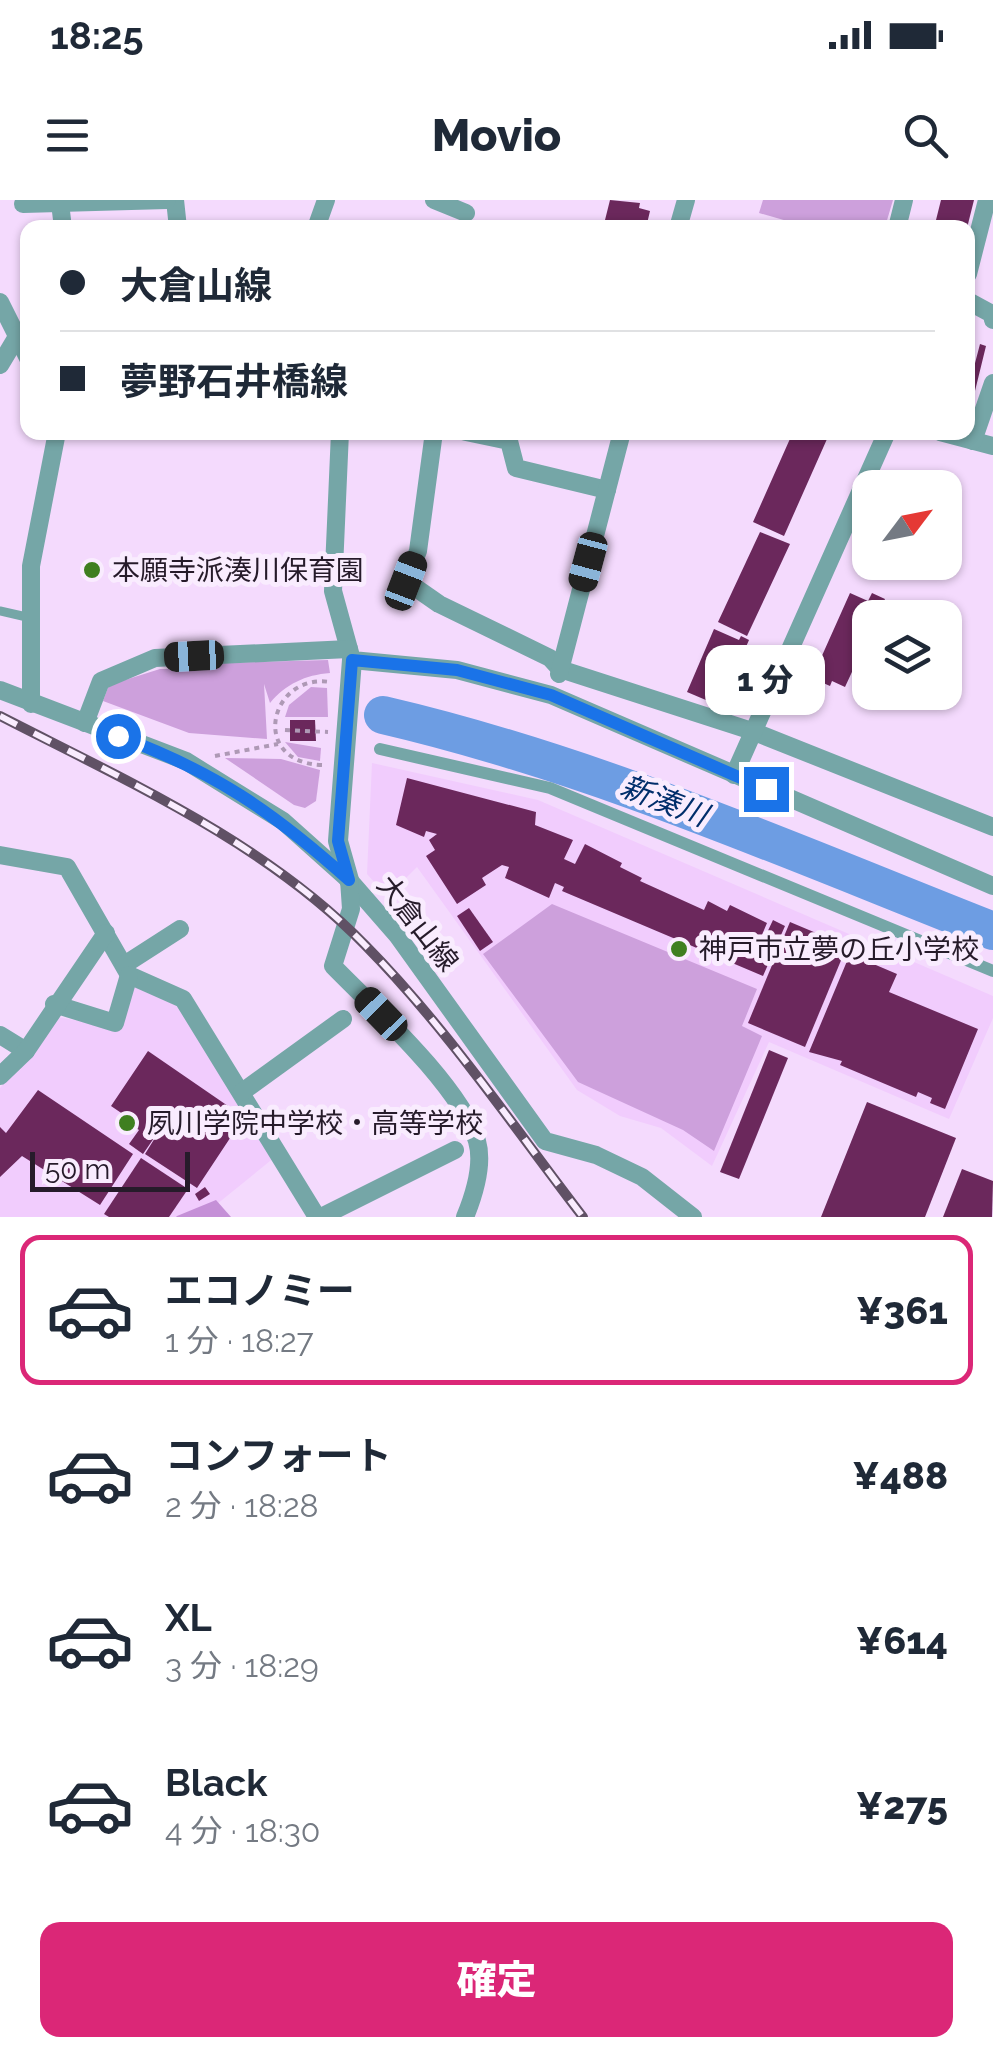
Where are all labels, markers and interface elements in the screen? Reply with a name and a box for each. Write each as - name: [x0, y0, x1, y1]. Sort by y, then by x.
- text: 18:25: [50, 13, 144, 58]
- icon: menu: [40, 108, 95, 163]
- icon: search: [898, 108, 953, 163]
- text: Movio: [432, 109, 561, 162]
- text: 大倉山線: [120, 263, 272, 308]
- text: 夢野石井橋線: [120, 359, 348, 404]
- north arrow: [852, 470, 962, 580]
- map controls: [852, 470, 962, 710]
- car: [566, 529, 610, 595]
- car: [381, 548, 431, 614]
- place label: 本願寺派湊川保育園: [112, 554, 364, 587]
- marker: 本願寺派湊川保育園: [81, 559, 103, 581]
- button: layers: [852, 600, 962, 710]
- car: [163, 639, 225, 673]
- callout: 1 分: [706, 644, 826, 714]
- text: 1 分: [737, 661, 793, 698]
- route start: [96, 714, 141, 759]
- route end: [744, 767, 789, 812]
- water label: 新湊川: [616, 768, 715, 834]
- street label: 大倉山線: [370, 869, 465, 978]
- place label: 神戸市立夢の丘小学校: [699, 933, 979, 966]
- marker: 神戸市立夢の丘小学校: [668, 938, 690, 960]
- car: [349, 982, 413, 1046]
- place label: 夙川学院中学校・高等学校: [147, 1107, 483, 1140]
- marker: 夙川学院中学校・高等学校: [116, 1112, 138, 1134]
- scale bar: [30, 1147, 190, 1191]
- text: 50 m: [45, 1153, 110, 1186]
- icon: car: [45, 1265, 135, 1355]
- text: エコノミー: [165, 1268, 355, 1313]
- text: ¥361: [856, 1288, 948, 1333]
- text: 1 分 · 18:27: [165, 1322, 314, 1359]
- icon: car: [45, 1430, 135, 1520]
- text: コンフォート: [165, 1433, 392, 1478]
- text: ¥488: [852, 1453, 948, 1498]
- text: 2 分 · 18:28: [165, 1487, 319, 1524]
- icon: car: [45, 1595, 135, 1685]
- text: XL: [165, 1595, 212, 1640]
- text: ¥614: [856, 1618, 948, 1663]
- text: 3 分 · 18:29: [165, 1647, 319, 1684]
- icon: car: [45, 1760, 135, 1850]
- text: Black: [165, 1760, 267, 1805]
- text: ¥275: [856, 1783, 948, 1828]
- text: 4 分 · 18:30: [165, 1812, 320, 1849]
- button: 確定: [40, 1922, 953, 2037]

